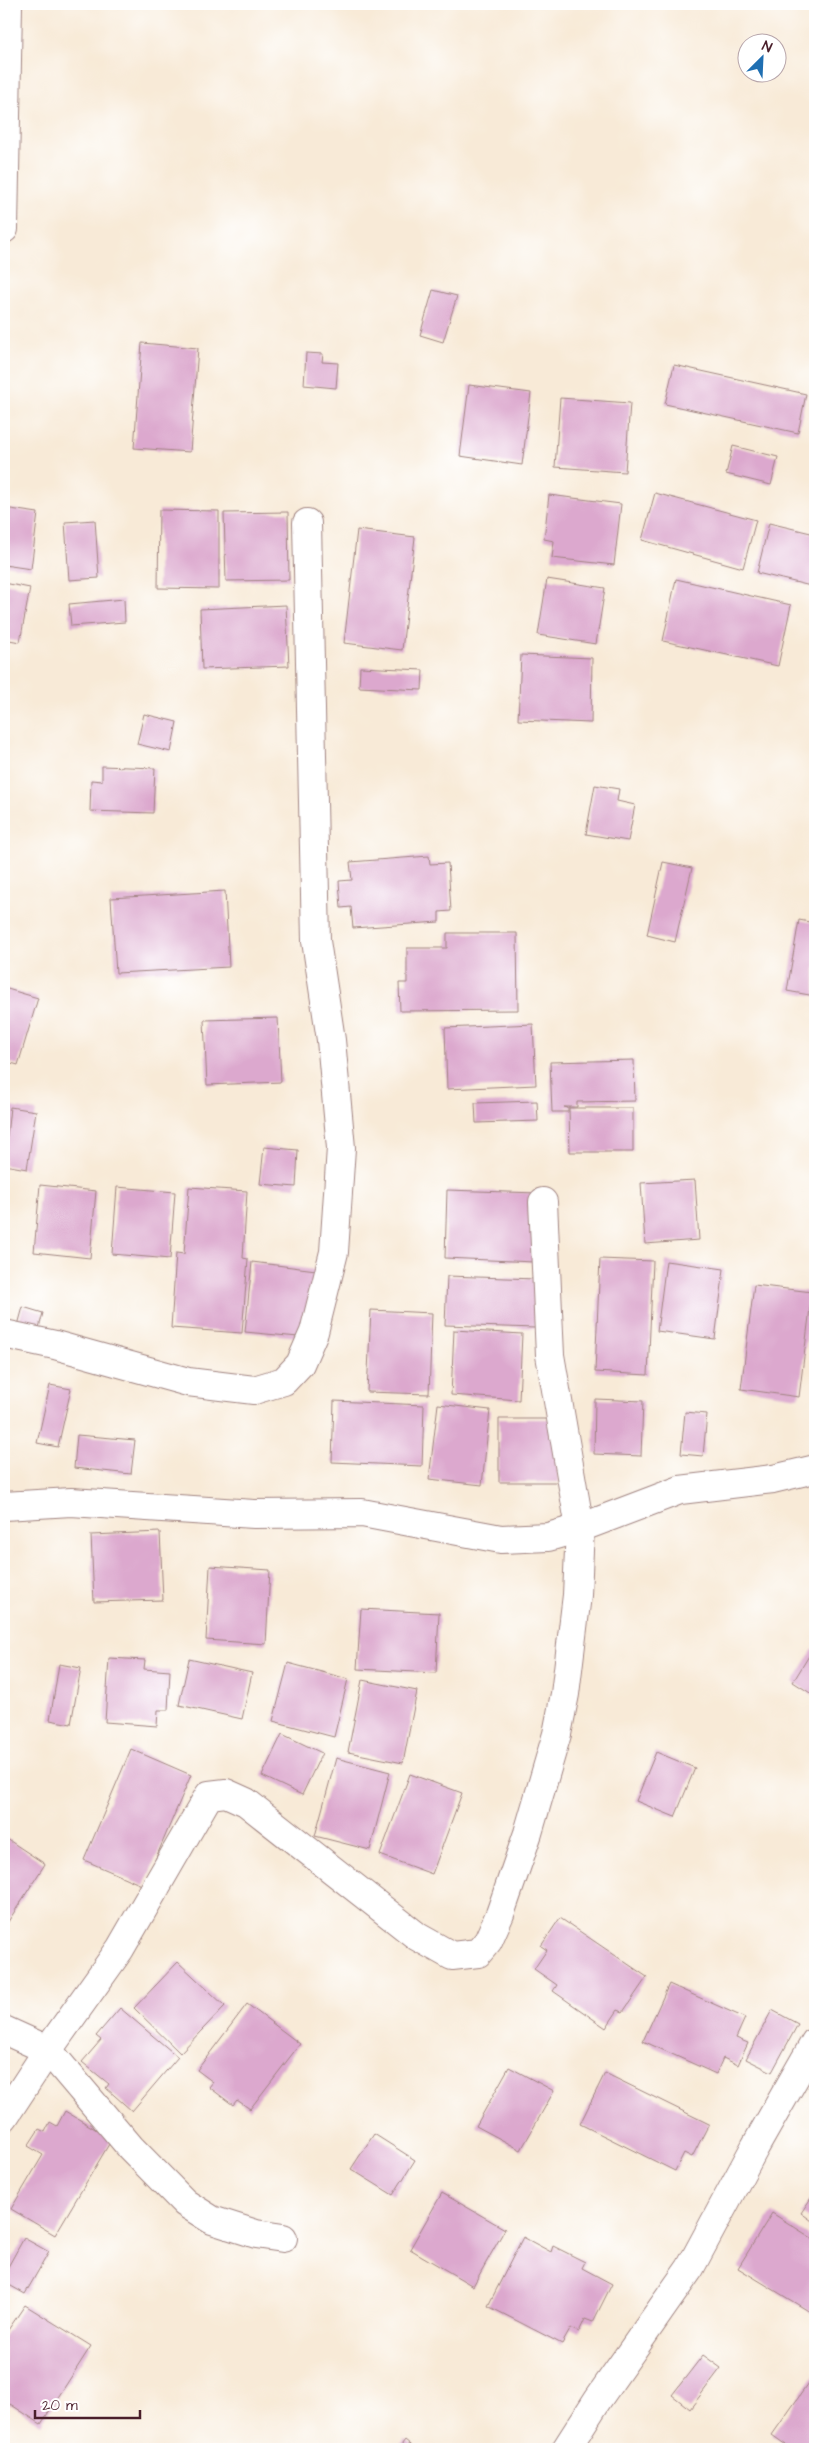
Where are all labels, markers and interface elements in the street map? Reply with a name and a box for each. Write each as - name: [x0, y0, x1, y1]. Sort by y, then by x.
- north arrow: [736, 32, 786, 82]
- text: N: [759, 36, 775, 58]
- scale bar: [35, 2388, 140, 2420]
- text: 20 m: [42, 2395, 78, 2416]

